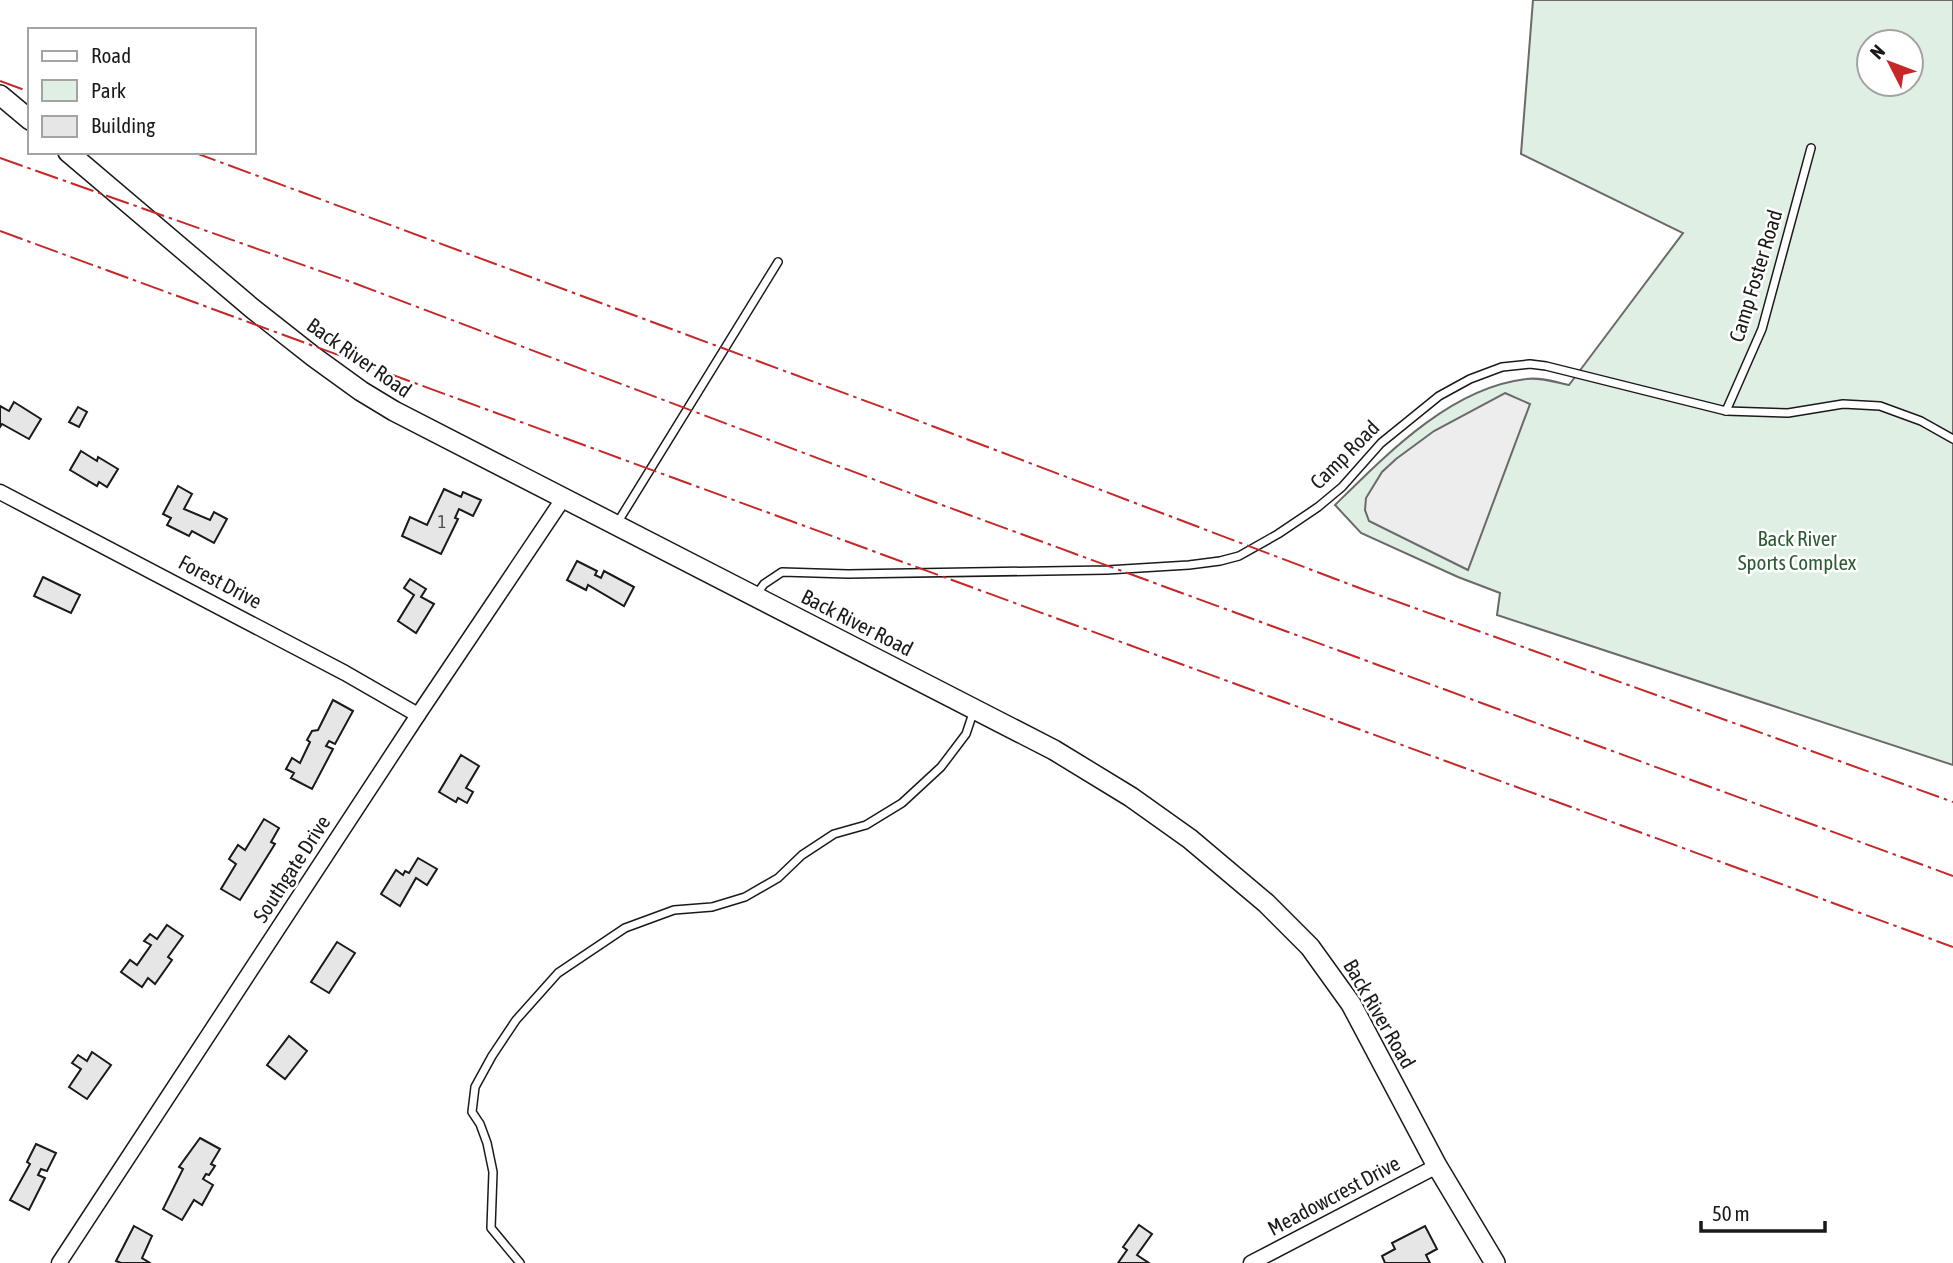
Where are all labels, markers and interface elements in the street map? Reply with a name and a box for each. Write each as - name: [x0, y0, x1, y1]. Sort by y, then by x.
- legend: [28, 28, 256, 154]
- north arrow: [1855, 28, 1925, 98]
- text: N: [1865, 40, 1889, 63]
- text: Road: [91, 43, 131, 67]
- text: Park: [91, 78, 126, 102]
- text: Building: [91, 113, 155, 137]
- street label: Camp Foster Road: [1724, 207, 1787, 345]
- street label: Back River Road: [303, 312, 416, 402]
- street label: Camp Road: [1305, 415, 1384, 494]
- house number: 1: [438, 511, 446, 532]
- park label: Back River Sports Complex: [1738, 526, 1857, 574]
- street label: Forest Drive: [175, 549, 266, 613]
- street label: Back River Road: [798, 584, 917, 661]
- street label: Southgate Drive: [248, 811, 335, 926]
- street label: Back River Road: [1339, 955, 1421, 1072]
- street label: Meadowcrest Drive: [1263, 1150, 1404, 1240]
- scale bar: [1701, 1190, 1825, 1234]
- text: 50 m: [1712, 1201, 1750, 1225]

